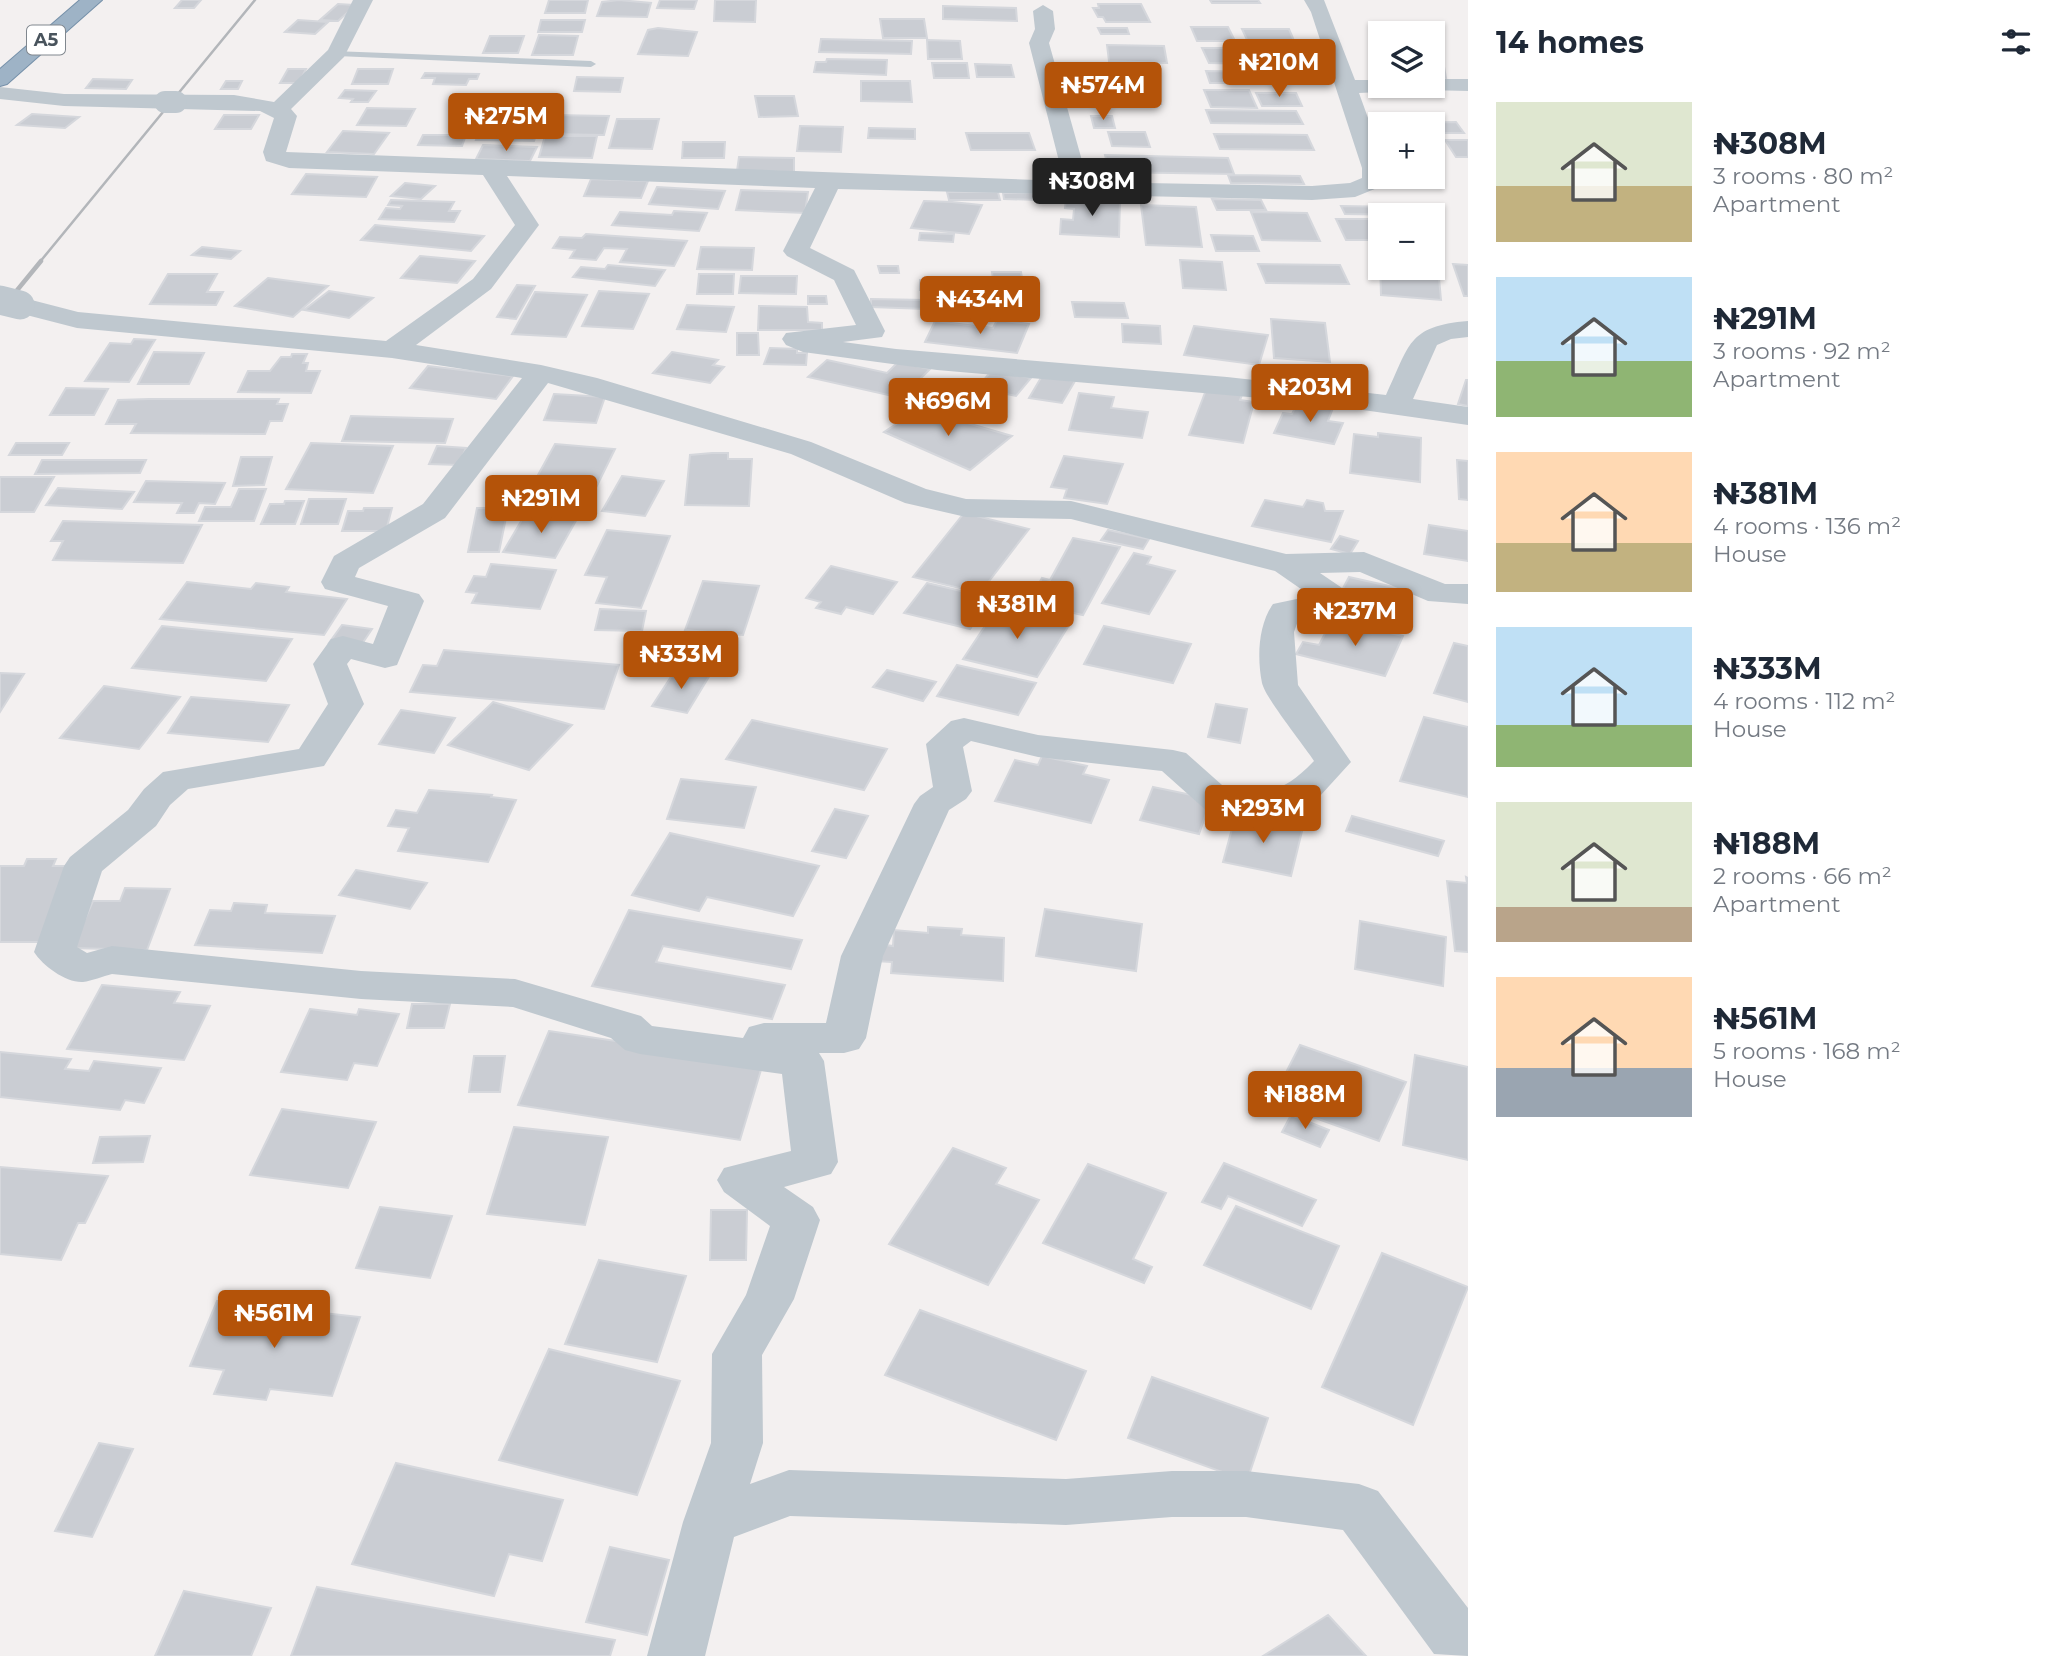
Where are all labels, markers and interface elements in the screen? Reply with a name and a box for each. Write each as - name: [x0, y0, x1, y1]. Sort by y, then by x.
- map controls: [1368, 21, 1445, 280]
- button: layers: [1368, 21, 1445, 98]
- icon: filters: [1997, 23, 2035, 61]
- text: 14 homes: [1496, 24, 1644, 61]
- road number: A5: [27, 26, 65, 55]
- pin: ₦210M: [1230, 40, 1328, 99]
- text: ₦210M: [1239, 48, 1319, 76]
- pin: ₦574M: [1054, 62, 1152, 122]
- text: ₦574M: [1061, 71, 1145, 99]
- pin: ₦275M: [457, 94, 555, 153]
- text: ₦275M: [464, 102, 548, 130]
- button: +: [1368, 112, 1445, 189]
- text: ₦308M: [1713, 125, 1827, 162]
- icon: home: [1552, 130, 1636, 214]
- pin: ₦308M: [1043, 158, 1141, 218]
- text: 3 rooms · 80 m²: [1713, 162, 1893, 190]
- text: ₦308M: [1048, 167, 1136, 195]
- text: Apartment: [1713, 190, 1841, 218]
- button: −: [1368, 203, 1445, 280]
- pin: ₦434M: [931, 276, 1029, 336]
- text: ₦434M: [936, 285, 1024, 313]
- text: ₦291M: [1713, 300, 1817, 337]
- icon: home: [1552, 305, 1636, 389]
- text: 3 rooms · 92 m²: [1713, 337, 1891, 365]
- pin: ₦203M: [1261, 364, 1359, 424]
- text: Apartment: [1713, 365, 1841, 393]
- text: ₦203M: [1267, 373, 1353, 401]
- pin: ₦696M: [899, 378, 997, 438]
- text: ₦696M: [905, 387, 991, 415]
- text: ₦381M: [1713, 475, 1818, 512]
- pin: ₦291M: [492, 476, 590, 535]
- icon: home: [1552, 480, 1636, 564]
- text: ₦291M: [501, 484, 581, 512]
- text: 4 rooms · 136 m²: [1713, 512, 1901, 540]
- text: House: [1713, 540, 1787, 568]
- pin: ₦381M: [968, 582, 1066, 641]
- pin: ₦237M: [1306, 588, 1404, 648]
- text: ₦381M: [977, 590, 1057, 618]
- text: ₦237M: [1313, 597, 1397, 625]
- pin: ₦333M: [632, 632, 730, 691]
- text: ₦333M: [639, 640, 723, 668]
- text: ₦333M: [1713, 650, 1822, 687]
- icon: home: [1552, 655, 1636, 739]
- text: 4 rooms · 112 m²: [1713, 687, 1895, 715]
- text: House: [1713, 715, 1787, 743]
- pin: ₦293M: [1214, 786, 1312, 845]
- text: ₦293M: [1221, 794, 1305, 822]
- text: ₦188M: [1713, 825, 1820, 862]
- icon: home: [1552, 830, 1636, 914]
- text: 2 rooms · 66 m²: [1713, 862, 1892, 890]
- text: Apartment: [1713, 890, 1841, 918]
- text: ₦561M: [1713, 1000, 1817, 1037]
- icon: home: [1552, 1005, 1636, 1089]
- text: 5 rooms · 168 m²: [1713, 1037, 1901, 1065]
- text: House: [1713, 1065, 1787, 1093]
- pin: ₦188M: [1256, 1072, 1354, 1131]
- text: ₦188M: [1264, 1080, 1346, 1108]
- pin: ₦561M: [225, 1290, 323, 1350]
- text: ₦561M: [234, 1299, 314, 1327]

